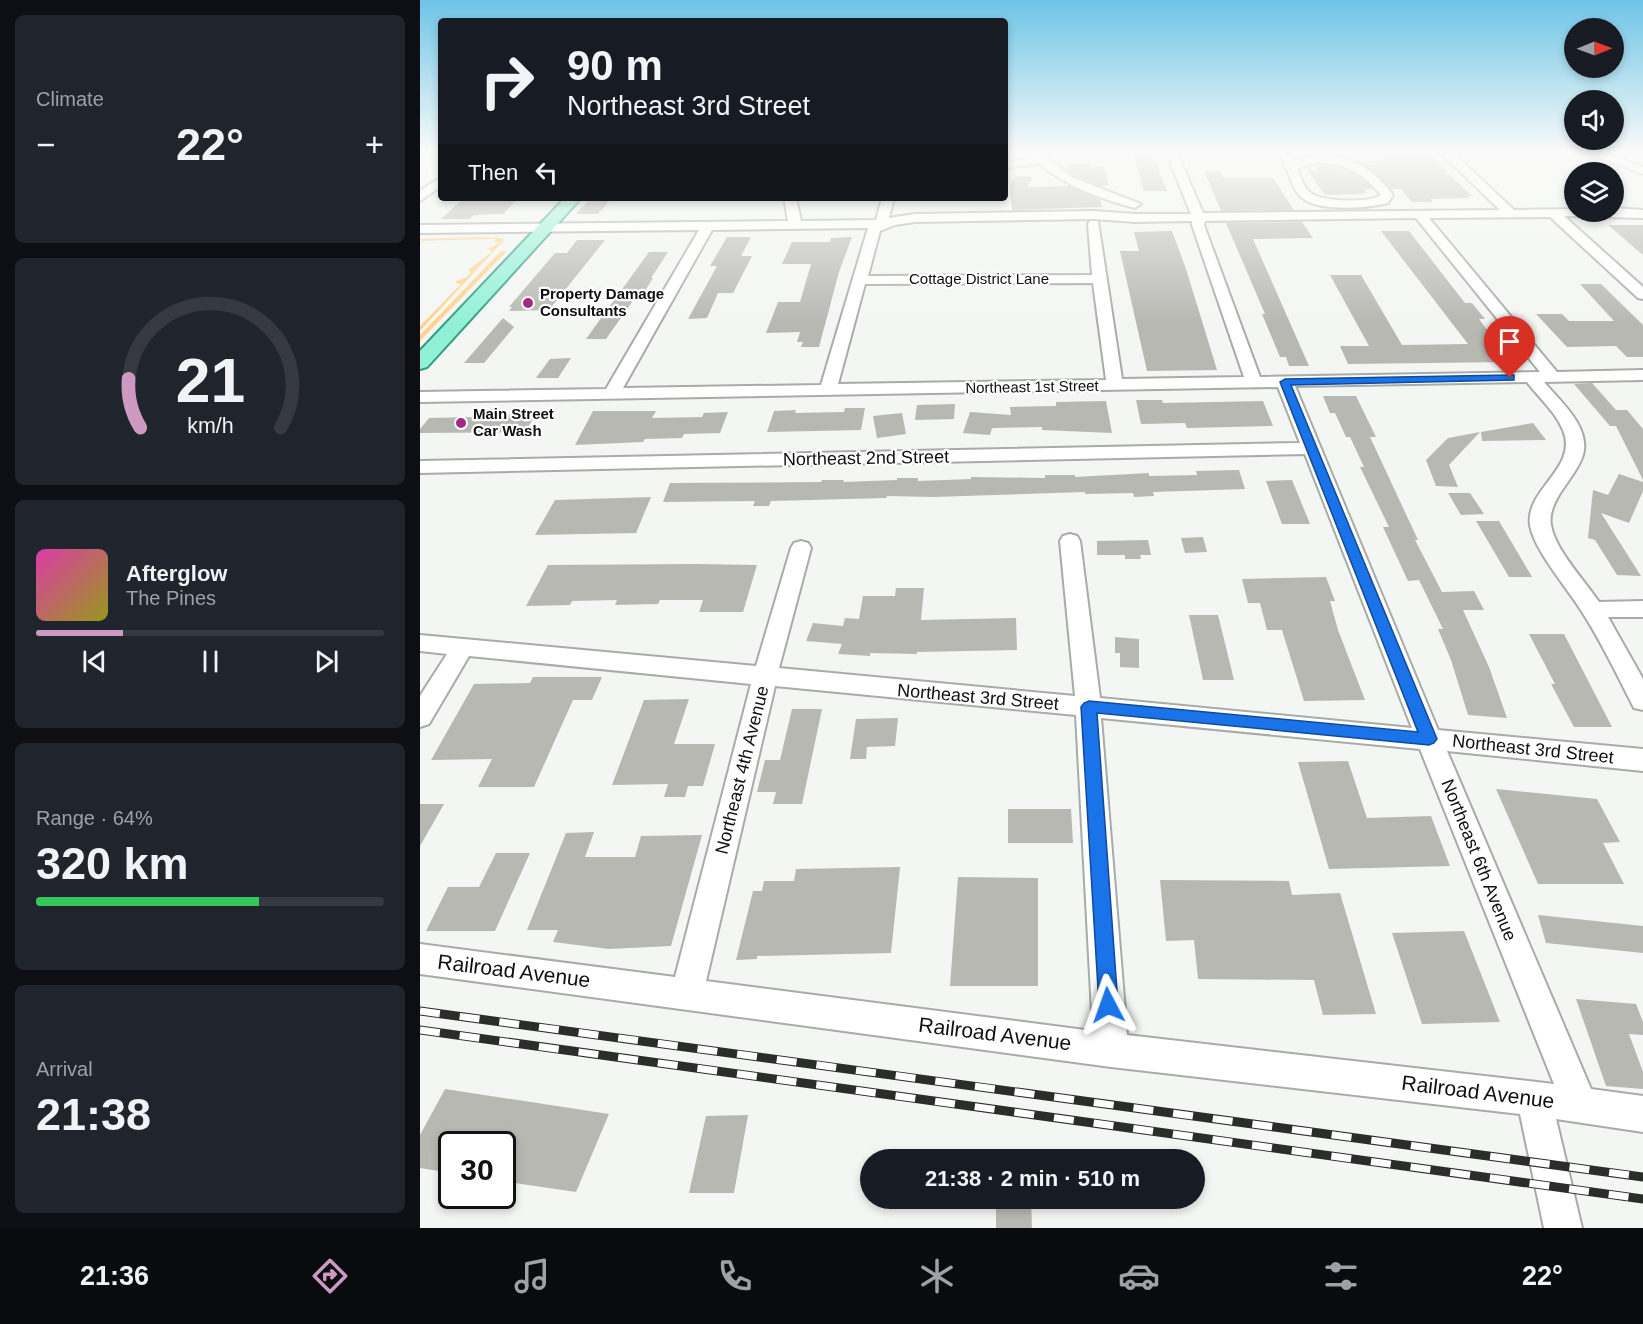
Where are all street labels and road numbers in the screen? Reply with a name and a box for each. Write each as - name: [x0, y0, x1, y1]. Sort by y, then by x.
- street label: Cottage District Lane: [909, 270, 1049, 287]
- street label: Northeast 1st Street: [965, 377, 1100, 396]
- street label: Northeast 2nd Street: [783, 447, 949, 469]
- street label: Northeast 3rd Street: [896, 680, 1060, 714]
- street label: Northeast 4th Avenue: [711, 684, 773, 856]
- street label: Northeast 3rd Street: [1451, 731, 1615, 767]
- street label: Northeast 6th Avenue: [1437, 776, 1521, 944]
- street label: Railroad Avenue: [436, 950, 592, 991]
- street label: Railroad Avenue: [917, 1013, 1073, 1054]
- street label: Railroad Avenue: [1400, 1071, 1556, 1112]

